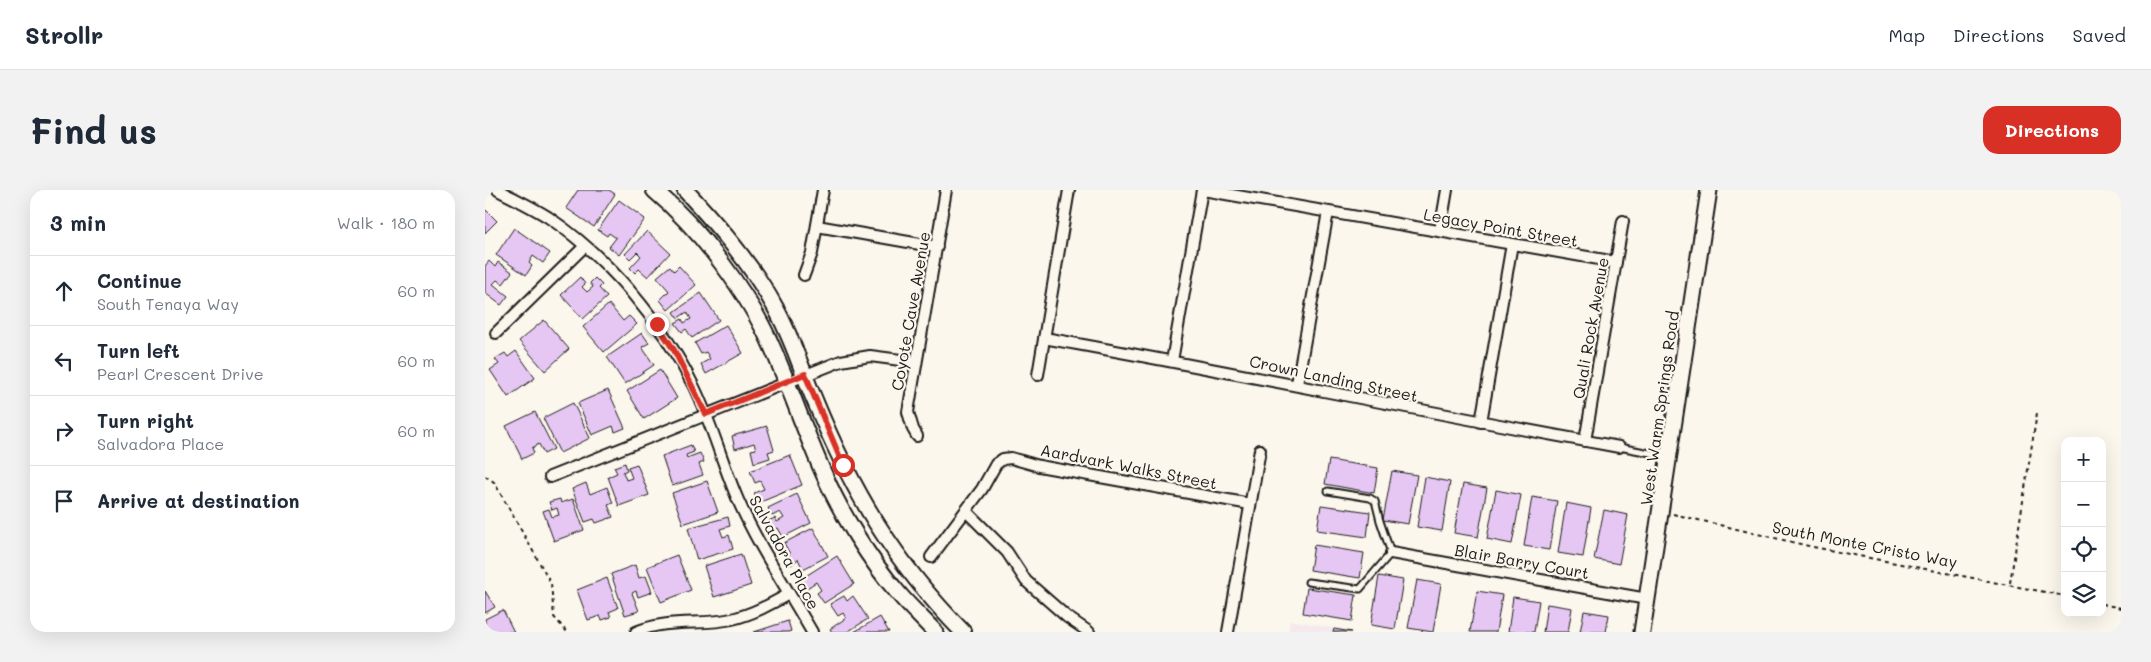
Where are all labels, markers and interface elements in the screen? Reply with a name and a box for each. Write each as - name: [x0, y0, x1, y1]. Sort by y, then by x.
- text: Strollr: [25, 19, 103, 50]
- text: Map: [1888, 23, 1925, 47]
- text: Directions: [1953, 23, 2045, 47]
- text: Saved: [2073, 23, 2126, 47]
- button: Directions: [1983, 106, 2121, 154]
- text: Find us: [30, 107, 157, 153]
- street label: Legacy Point Street: [1422, 203, 1580, 251]
- text: 3 min: [50, 209, 106, 236]
- text: Walk · 180 m: [337, 212, 435, 233]
- street label: Coyote Cave Avenue: [886, 230, 934, 392]
- street label: Quali Rock Avenue: [1567, 256, 1613, 400]
- text: Continue: [97, 268, 182, 293]
- icon: ahead: [50, 277, 78, 305]
- text: 60 m: [398, 280, 435, 301]
- text: South Tenaya Way: [97, 293, 239, 314]
- street label: West Warm Springs Road: [1635, 309, 1683, 507]
- route end: [646, 313, 669, 336]
- text: Turn left: [97, 338, 180, 363]
- icon: left: [50, 347, 78, 375]
- text: 60 m: [398, 350, 435, 371]
- street label: Crown Landing Street: [1248, 350, 1420, 406]
- text: Pearl Crescent Drive: [97, 363, 264, 384]
- text: Turn right: [97, 408, 194, 433]
- icon: right: [50, 417, 78, 445]
- text: 60 m: [398, 420, 435, 441]
- text: Salvadora Place: [97, 433, 224, 454]
- map controls: [2061, 437, 2106, 617]
- button: +: [2061, 437, 2106, 482]
- street label: Aardvark Walks Street: [1039, 439, 1219, 493]
- route start: [832, 454, 855, 477]
- button: −: [2061, 482, 2106, 527]
- icon: arrive: [50, 487, 78, 515]
- text: Arrive at destination: [97, 488, 300, 513]
- street label: Salvadora Place: [745, 491, 825, 613]
- street label: South Monte Cristo Way: [1771, 516, 1959, 572]
- button: locate: [2061, 527, 2106, 572]
- street label: Blair Barry Court: [1453, 539, 1591, 583]
- button: layers: [2061, 572, 2106, 617]

